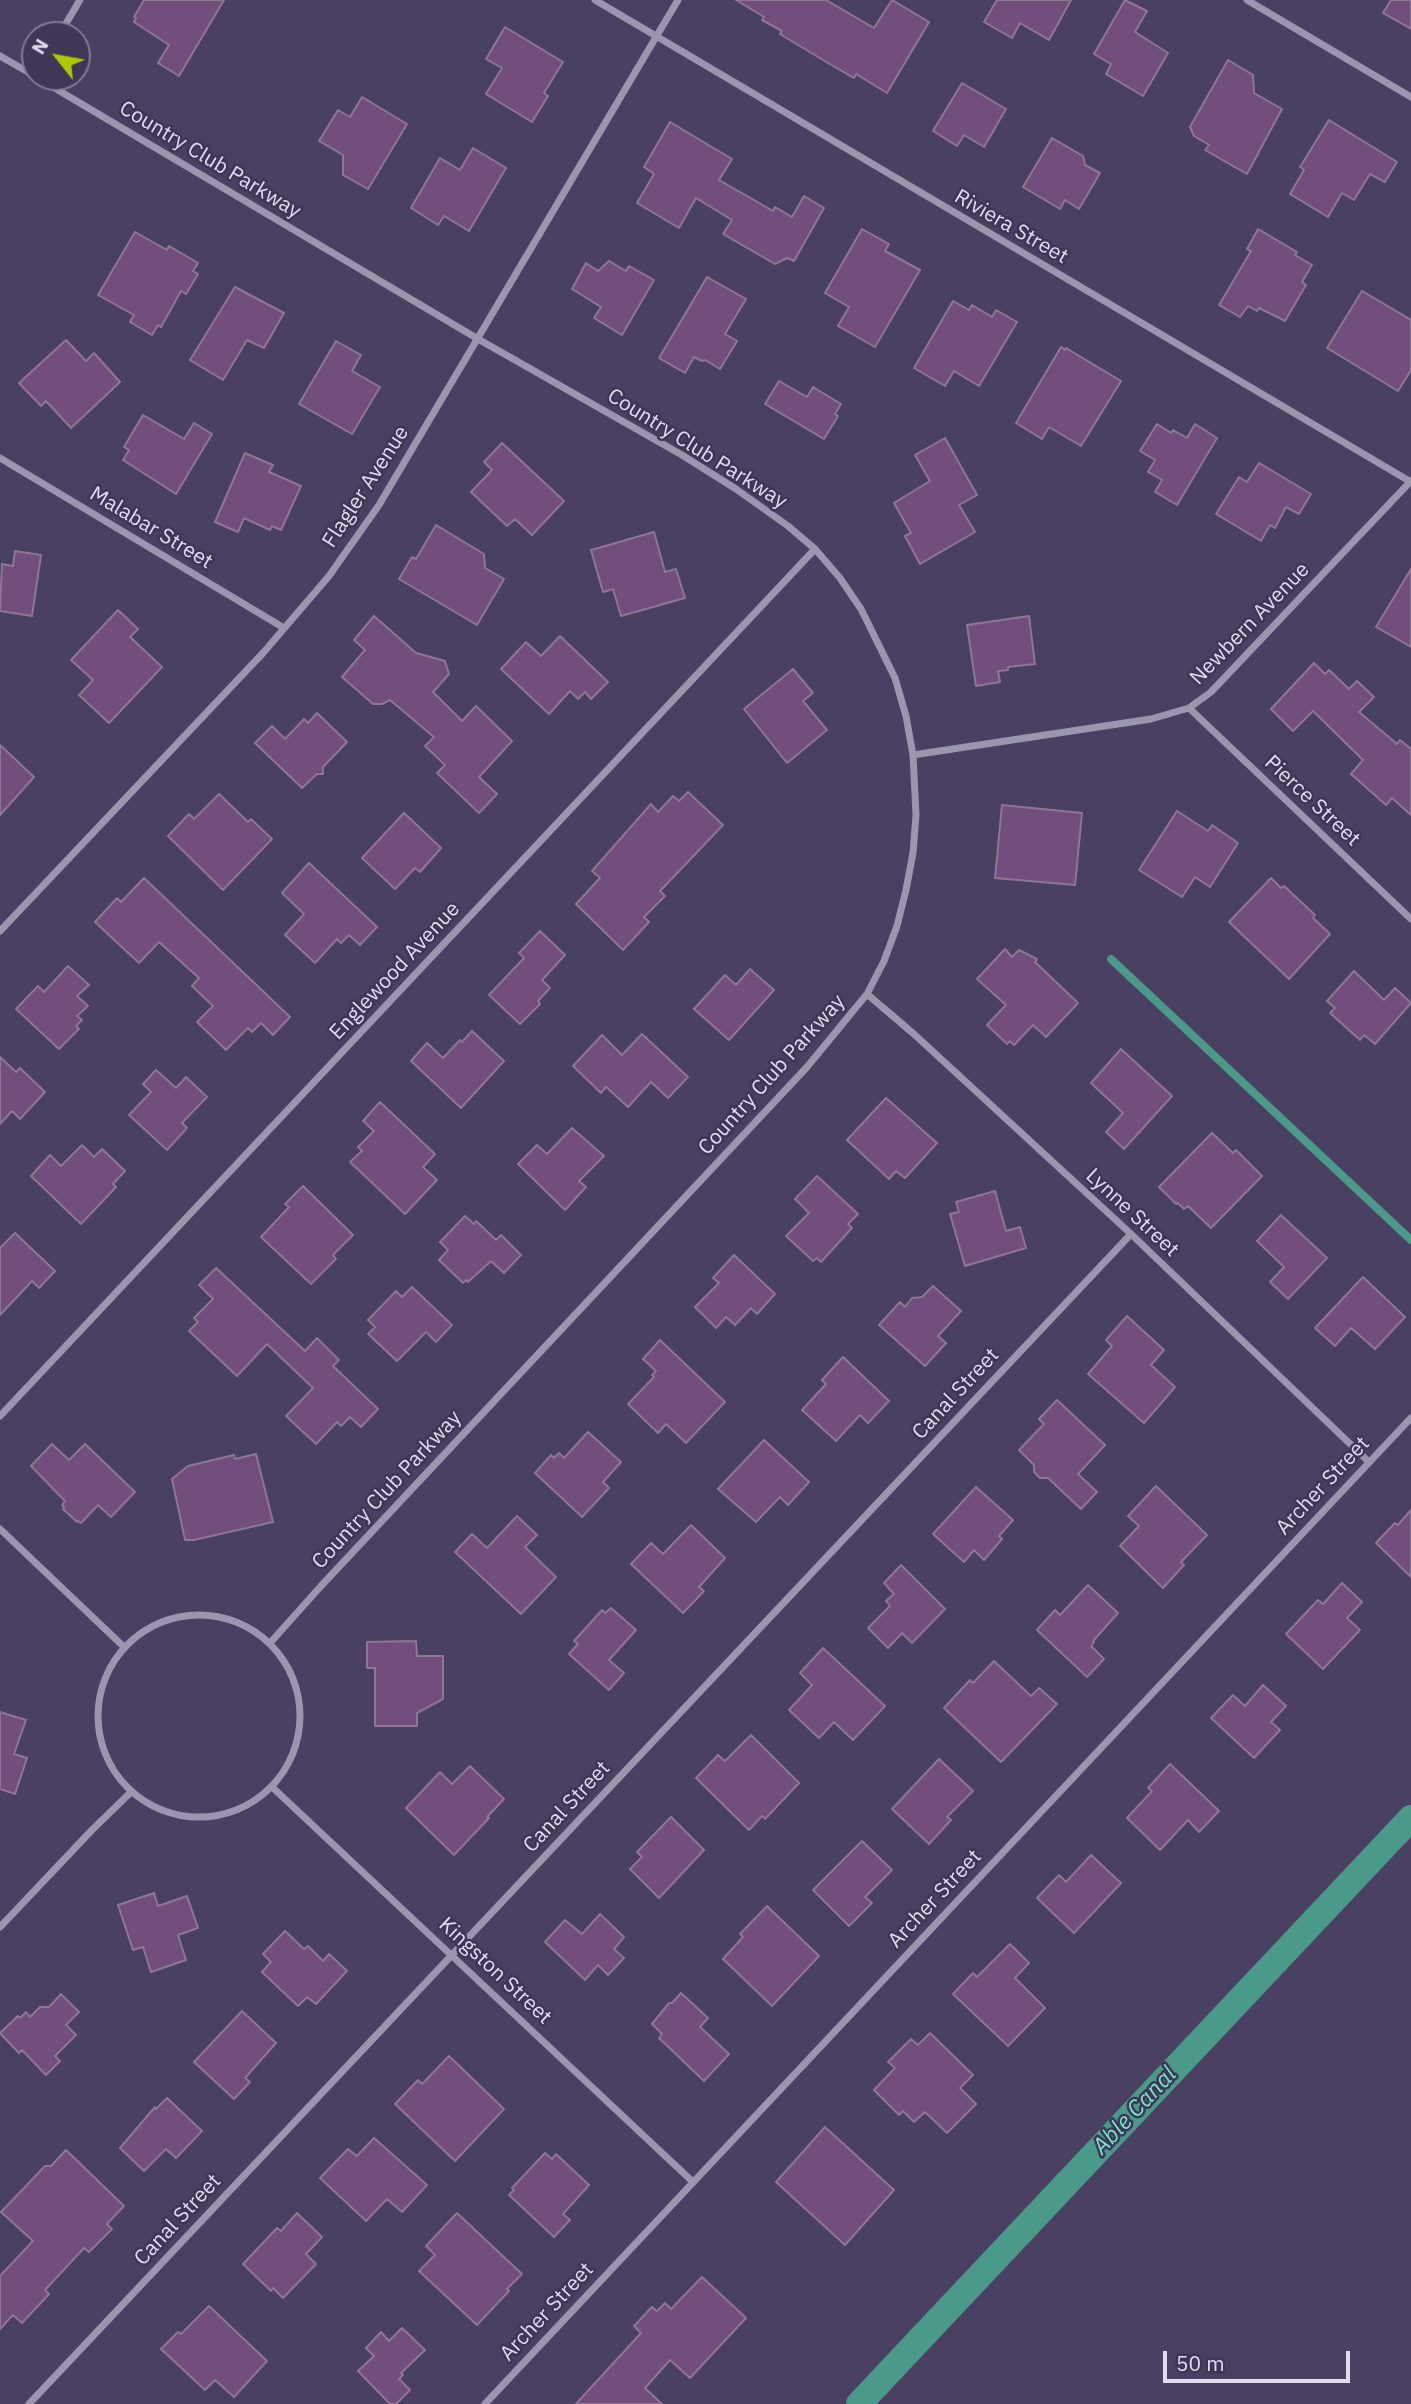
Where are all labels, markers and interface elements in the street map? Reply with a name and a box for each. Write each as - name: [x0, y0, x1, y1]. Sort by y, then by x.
- north arrow: [21, 21, 91, 91]
- text: N: [26, 34, 54, 58]
- street label: Country Club Parkway: [115, 96, 305, 224]
- street label: Riviera Street: [950, 184, 1072, 270]
- street label: Country Club Parkway: [602, 383, 792, 515]
- street label: Flagler Avenue: [317, 422, 415, 552]
- street label: Malabar Street: [85, 481, 217, 575]
- street label: Newbern Avenue: [1185, 557, 1315, 691]
- street label: Pierce Street: [1259, 750, 1365, 852]
- street label: Englewood Avenue: [325, 897, 465, 1045]
- street label: Country Club Parkway: [693, 990, 851, 1160]
- street label: Lynne Street: [1080, 1164, 1184, 1262]
- street label: Canal Street: [907, 1343, 1005, 1445]
- street label: Country Club Parkway: [307, 1406, 467, 1574]
- street label: Archer Street: [1271, 1432, 1375, 1540]
- street label: Canal Street: [518, 1756, 616, 1858]
- street label: Archer Street: [883, 1845, 987, 1953]
- street label: Kingston Street: [433, 1912, 557, 2030]
- water label: Able Canal: [1087, 2061, 1183, 2161]
- street label: Canal Street: [129, 2169, 227, 2271]
- street label: Archer Street: [495, 2258, 599, 2366]
- scale bar: [1166, 2338, 1353, 2382]
- text: 50 m: [1176, 2349, 1225, 2377]

